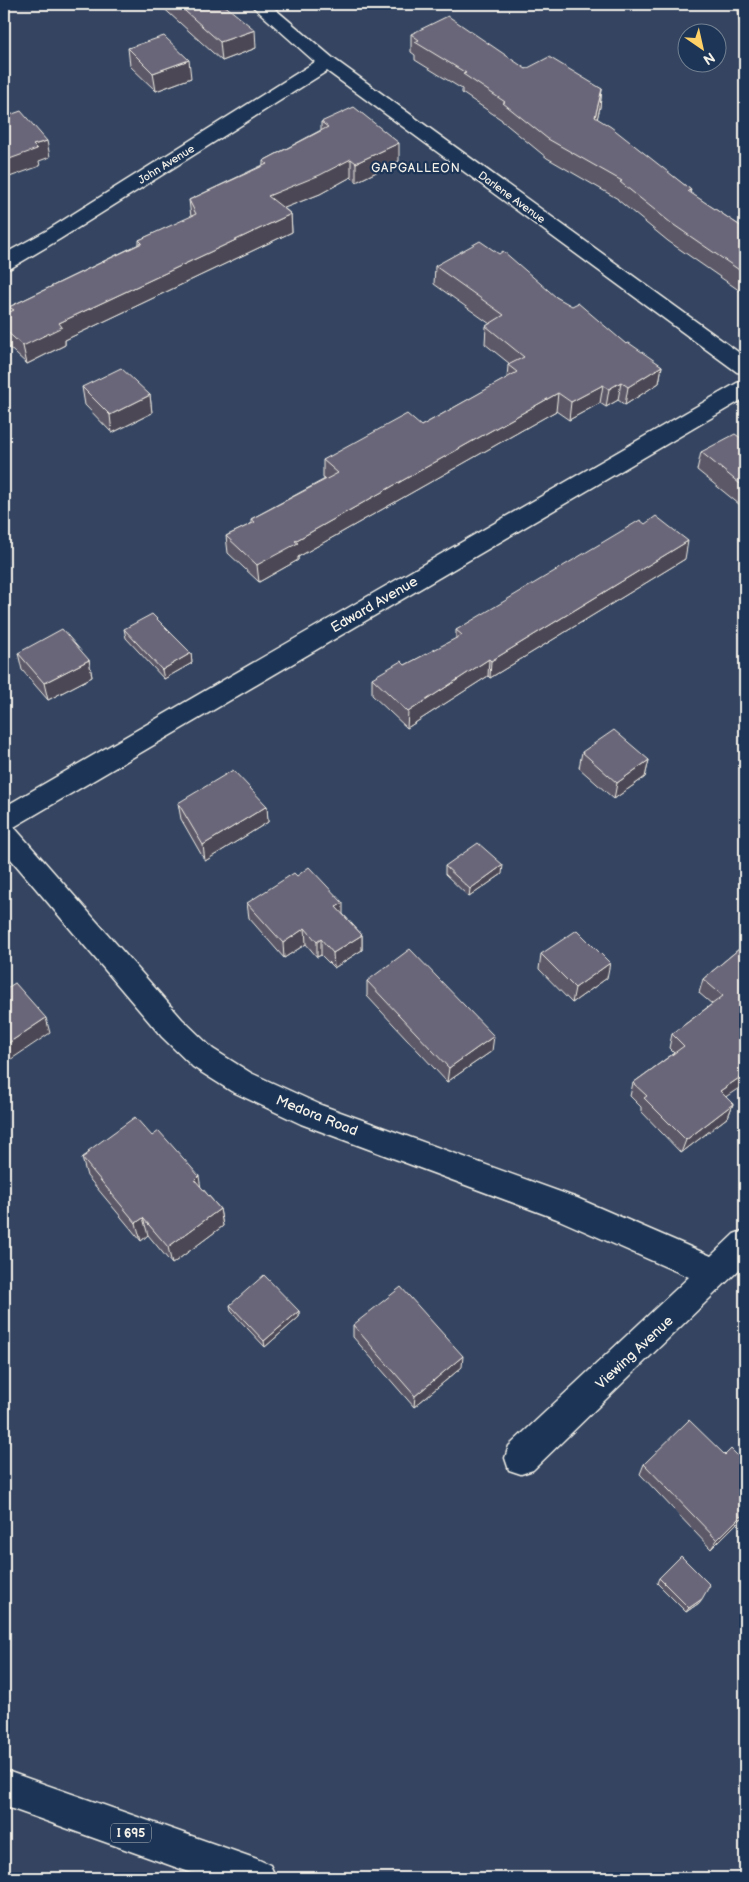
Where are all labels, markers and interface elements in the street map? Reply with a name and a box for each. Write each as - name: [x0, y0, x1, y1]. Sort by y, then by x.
- north arrow: [676, 22, 726, 72]
- text: N: [700, 48, 718, 68]
- street label: John Avenue: [136, 142, 197, 187]
- district label: GAPGALLEON: [371, 161, 461, 176]
- street label: Darlene Avenue: [476, 169, 548, 226]
- street label: Edward Avenue: [328, 573, 421, 636]
- street label: Medora Road: [273, 1091, 360, 1140]
- street label: Viewing Avenue: [592, 1312, 677, 1393]
- road number: I 695: [111, 1824, 151, 1842]

